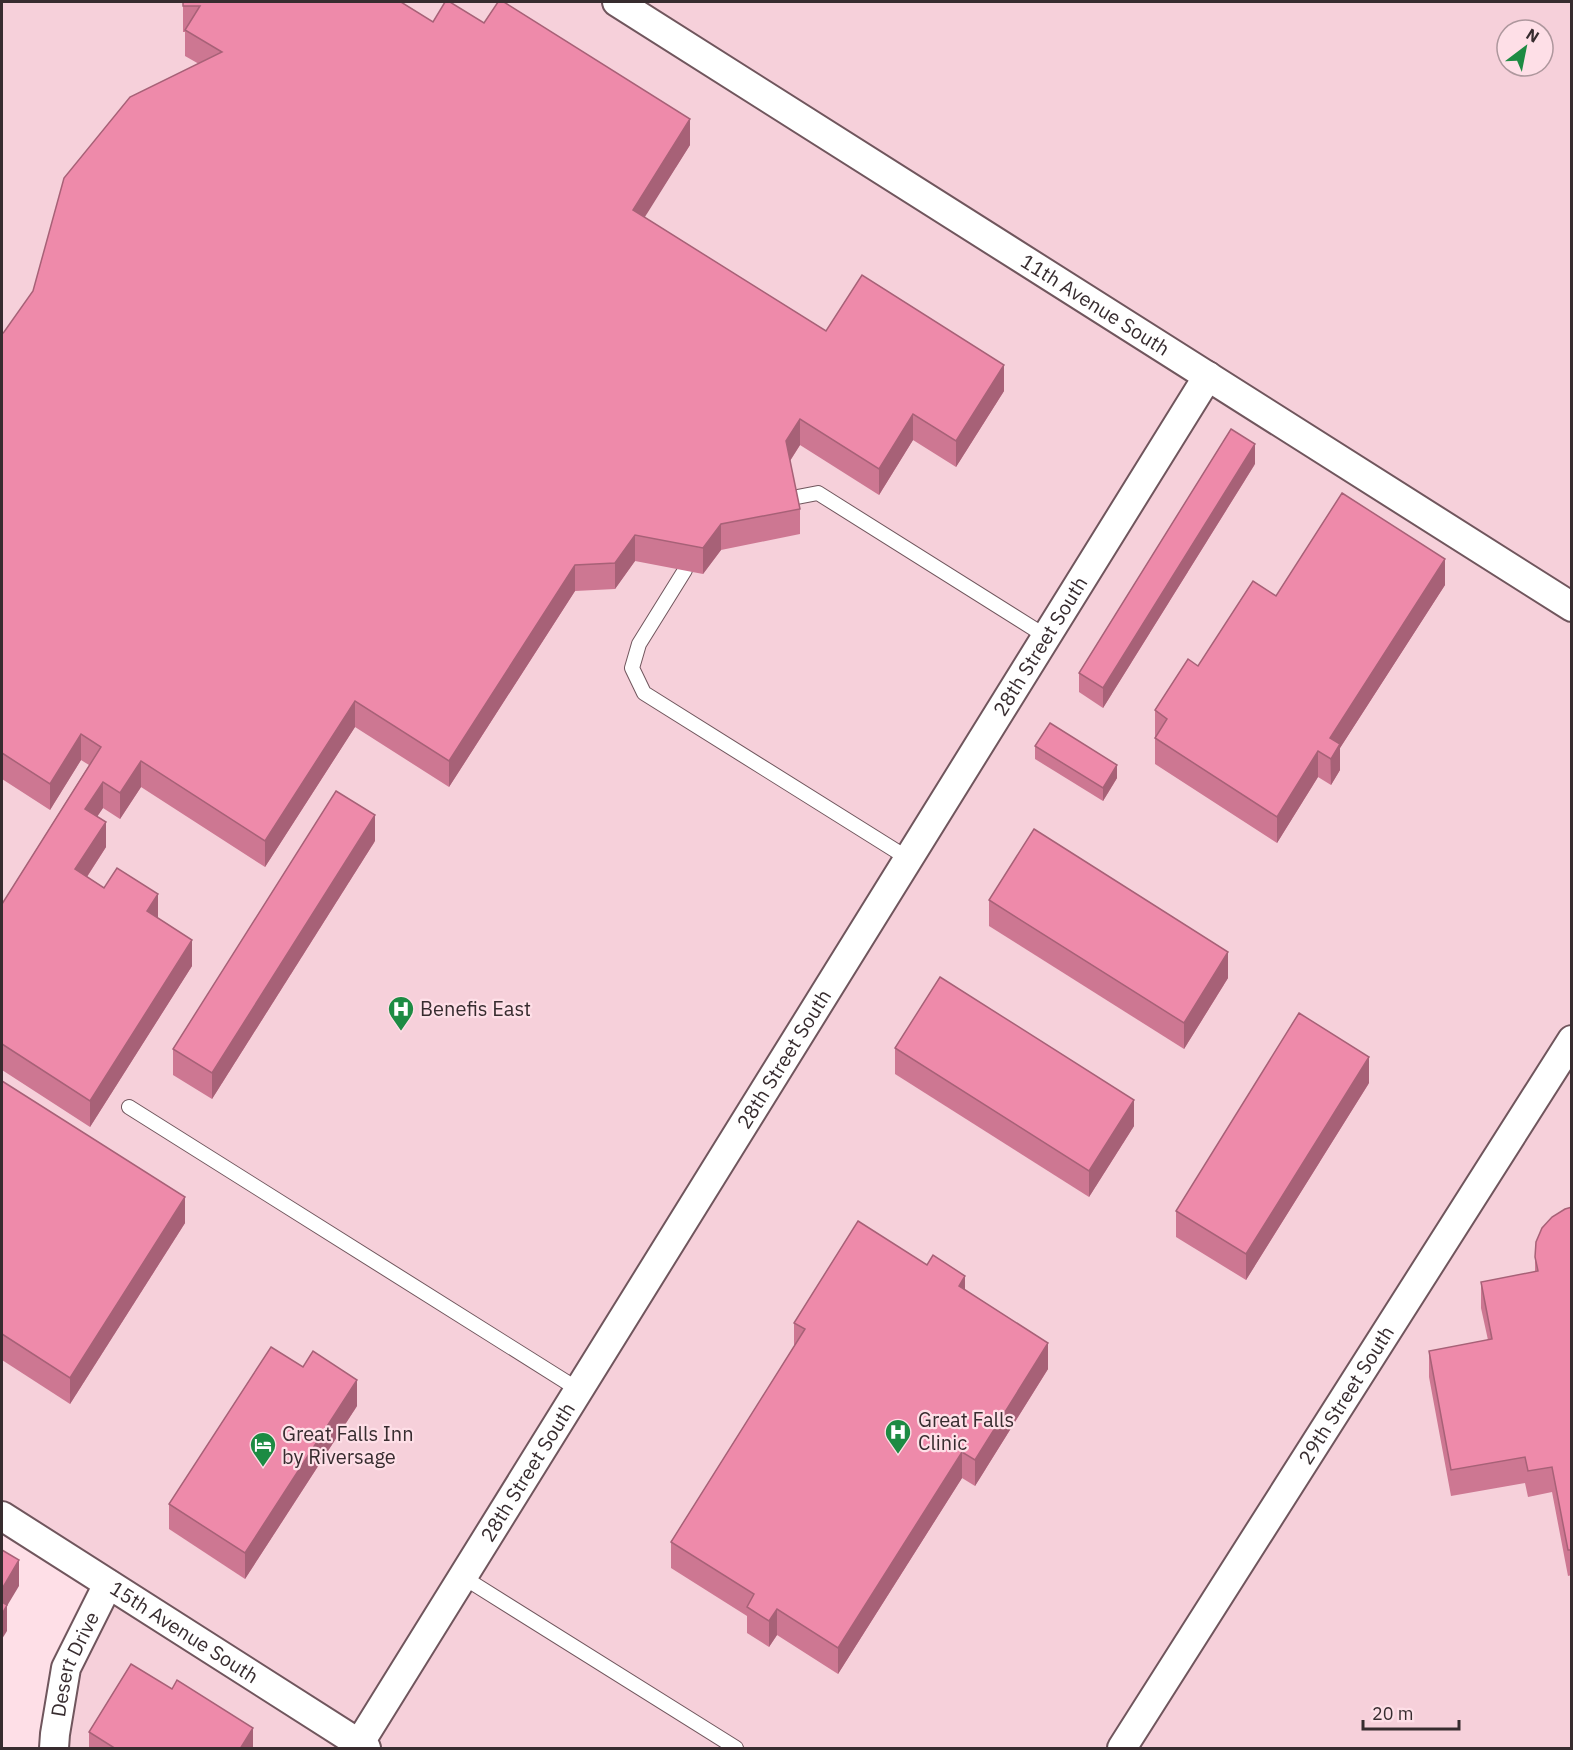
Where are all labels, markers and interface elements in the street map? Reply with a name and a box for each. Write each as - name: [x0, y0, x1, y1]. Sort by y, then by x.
- north arrow: [1495, 18, 1555, 78]
- text: N: [1523, 24, 1543, 47]
- street label: 11th Avenue South: [1016, 247, 1175, 362]
- street label: 28th Street South: [986, 571, 1093, 721]
- street label: 28th Street South: [730, 984, 837, 1134]
- hospital icon: Benefis East: [386, 994, 416, 1032]
- place label: Benefis East: [420, 995, 531, 1022]
- street label: 29th Street South: [1292, 1320, 1400, 1469]
- street label: 28th Street South: [474, 1397, 581, 1547]
- place label: Great Falls Clinic: [918, 1406, 1014, 1456]
- hospital icon: Great Falls Clinic: [883, 1417, 913, 1455]
- place label: Great Falls Inn by Riversage: [282, 1420, 414, 1470]
- hotel icon: Great Falls Inn by Riversage: [248, 1430, 278, 1468]
- street label: 15th Avenue South: [105, 1574, 264, 1689]
- street label: Desert Drive: [44, 1607, 105, 1719]
- scale bar: [1363, 1693, 1459, 1731]
- text: 20 m: [1372, 1702, 1414, 1725]

